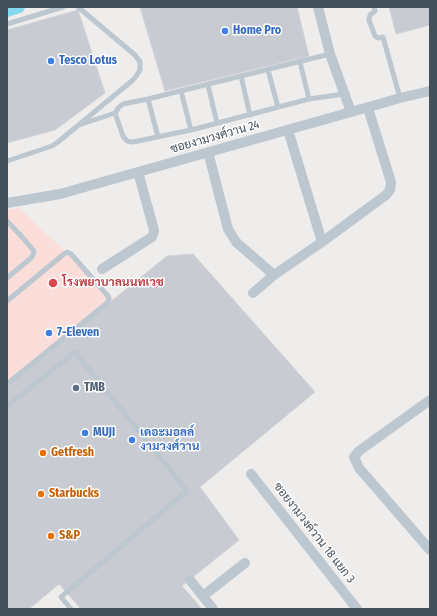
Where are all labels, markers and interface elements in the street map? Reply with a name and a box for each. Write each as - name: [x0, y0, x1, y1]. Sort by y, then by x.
- place label: Home Pro: [233, 24, 281, 38]
- marker: Home Pro: [220, 26, 230, 36]
- place label: Tesco Lotus: [59, 54, 117, 68]
- marker: Tesco Lotus: [46, 56, 56, 66]
- street label: ซอยงามวงศ์วาน 24: [169, 117, 261, 157]
- place label: โรงพยาบาลนนทเวช: [62, 276, 164, 290]
- marker: โรงพยาบาลนนทเวช: [47, 277, 59, 289]
- place label: 7-Eleven: [57, 326, 99, 340]
- marker: 7-Eleven: [44, 328, 54, 338]
- place label: TMB: [84, 381, 105, 395]
- marker: TMB: [71, 383, 81, 393]
- place label: MUJI: [93, 426, 115, 440]
- place label: เดอะมอลล์ งามวงศ์วาน: [140, 426, 199, 454]
- marker: MUJI: [80, 428, 90, 438]
- marker: เดอะมอลล์ งามวงศ์วาน: [127, 435, 137, 445]
- place label: Getfresh: [51, 446, 94, 460]
- marker: Getfresh: [38, 448, 48, 458]
- street label: ซอยงามวงค์วาน 18 แยก 3: [270, 480, 358, 586]
- place label: Starbucks: [49, 487, 99, 501]
- marker: Starbucks: [36, 489, 46, 499]
- place label: S&P: [59, 529, 80, 543]
- marker: S&P: [46, 531, 56, 541]

